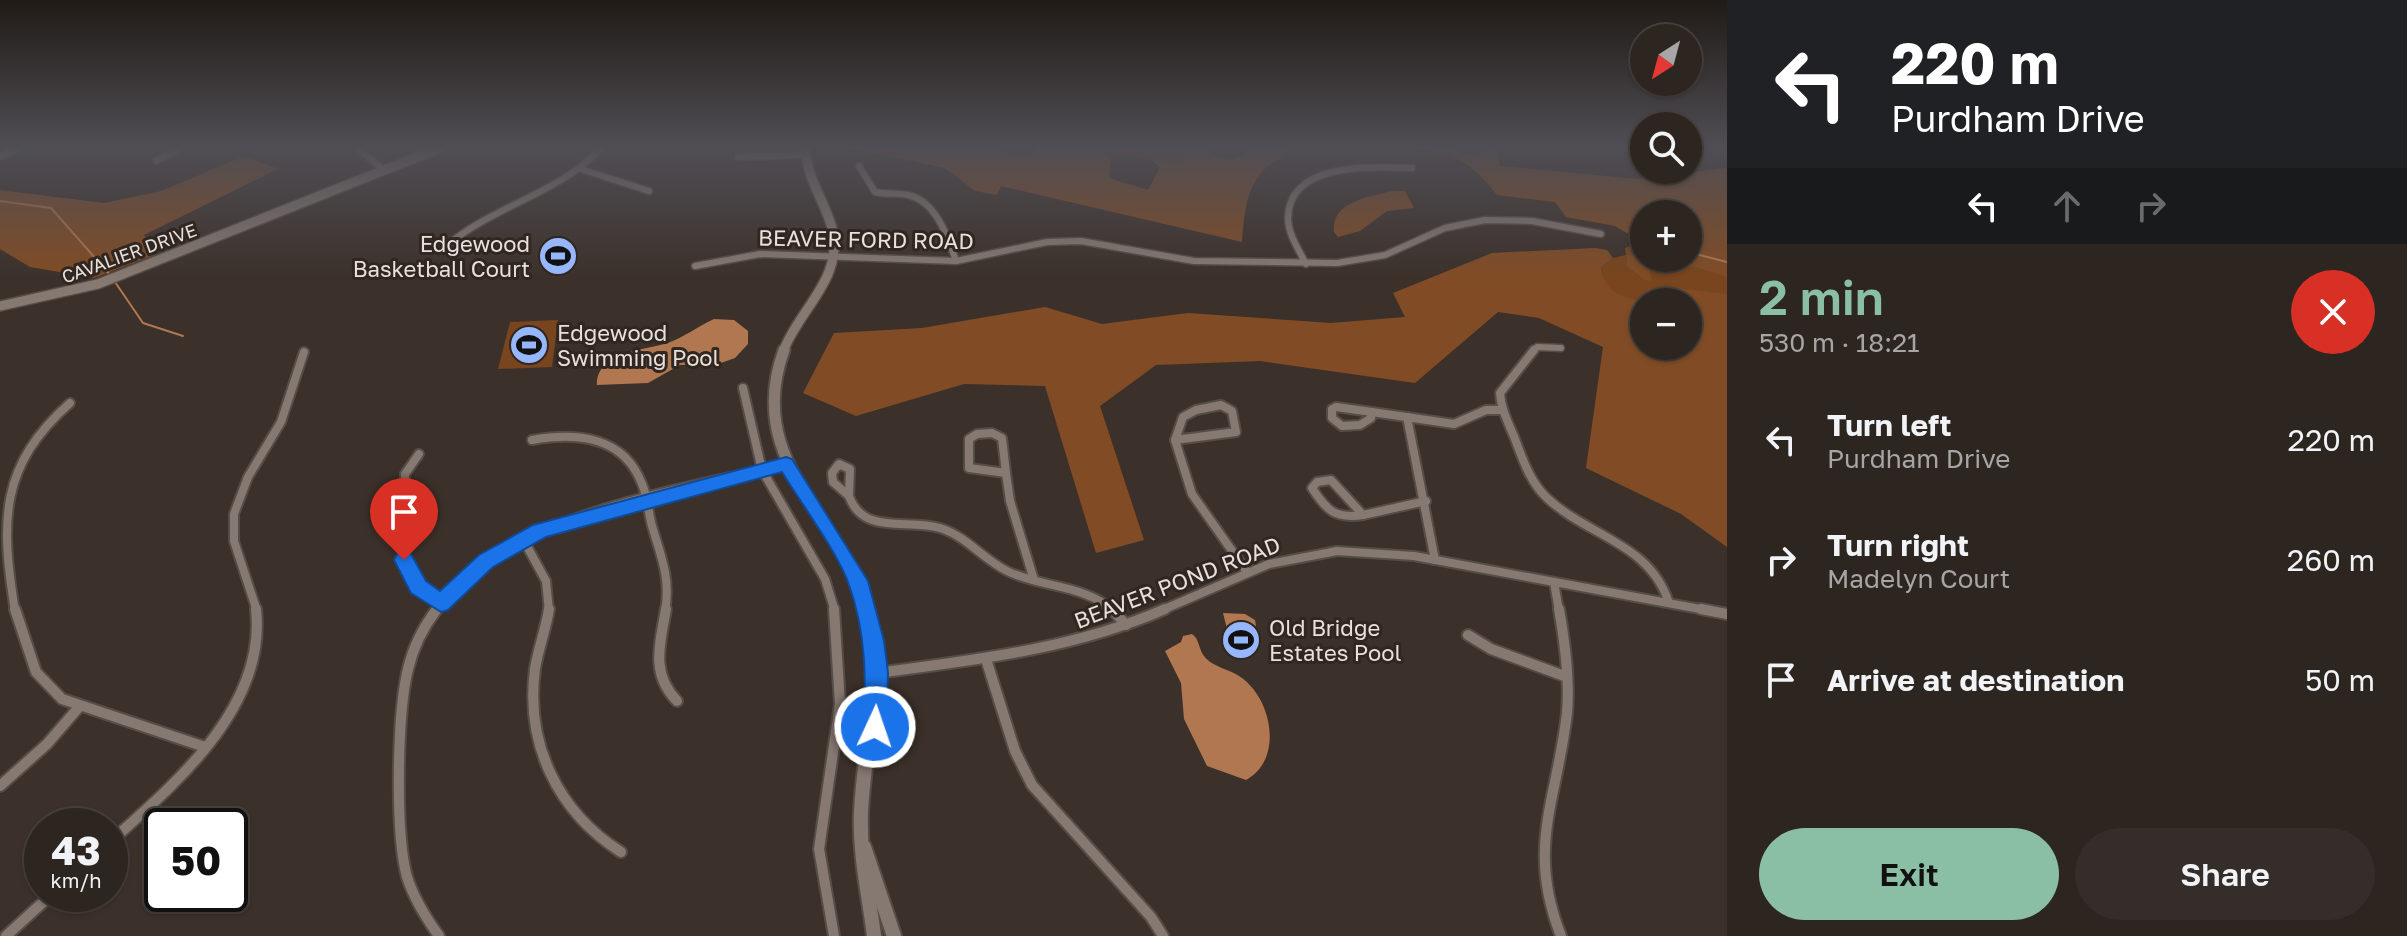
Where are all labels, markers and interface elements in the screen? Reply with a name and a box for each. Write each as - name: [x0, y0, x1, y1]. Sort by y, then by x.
- north arrow: [1630, 24, 1702, 96]
- map controls: [1630, 24, 1702, 360]
- text: 220 m: [1891, 29, 2059, 96]
- icon: left: [1759, 32, 1863, 136]
- text: Purdham Drive: [1891, 97, 2145, 140]
- button: search: [1630, 112, 1702, 184]
- icon: left: [1961, 184, 2005, 228]
- icon: ahead: [2045, 184, 2089, 228]
- icon: right: [2129, 184, 2173, 228]
- button: +: [1630, 200, 1702, 272]
- street label: CAVALIER DRIVE: [59, 218, 199, 288]
- street label: BEAVER FORD ROAD: [758, 224, 974, 254]
- place label: Edgewood Basketball Court: [353, 230, 530, 282]
- sports icon: Edgewood Basketball Court: [537, 235, 579, 277]
- text: 2 min: [1759, 268, 1884, 326]
- button: close: [2291, 270, 2375, 354]
- button: −: [1630, 288, 1702, 360]
- place label: Edgewood Swimming Pool: [557, 319, 720, 371]
- sports icon: Edgewood Swimming Pool: [508, 324, 550, 366]
- text: 530 m · 18:21: [1759, 327, 1920, 358]
- text: Turn left: [1827, 407, 1952, 443]
- icon: left: [1759, 418, 1803, 462]
- text: 220 m: [2288, 422, 2375, 458]
- text: Purdham Drive: [1827, 443, 2010, 474]
- pin: [370, 478, 438, 560]
- icon: arrive: [382, 490, 426, 534]
- text: Turn right: [1827, 527, 1969, 563]
- street label: BEAVER POND ROAD: [1070, 530, 1284, 634]
- icon: right: [1759, 538, 1803, 582]
- text: 260 m: [2287, 542, 2375, 578]
- text: Madelyn Court: [1827, 563, 2010, 594]
- place label: Old Bridge Estates Pool: [1269, 614, 1401, 666]
- sports icon: Old Bridge Estates Pool: [1220, 619, 1262, 661]
- icon: arrive: [1759, 658, 1803, 702]
- text: Arrive at destination: [1827, 662, 2124, 698]
- text: 50 m: [2305, 662, 2375, 698]
- position arrow: [833, 685, 917, 769]
- speed limit sign: 50: [144, 808, 248, 912]
- text: 43: [51, 826, 101, 874]
- button: Exit: [1759, 828, 2059, 920]
- button: Share: [2075, 828, 2375, 920]
- text: km/h: [51, 868, 101, 892]

